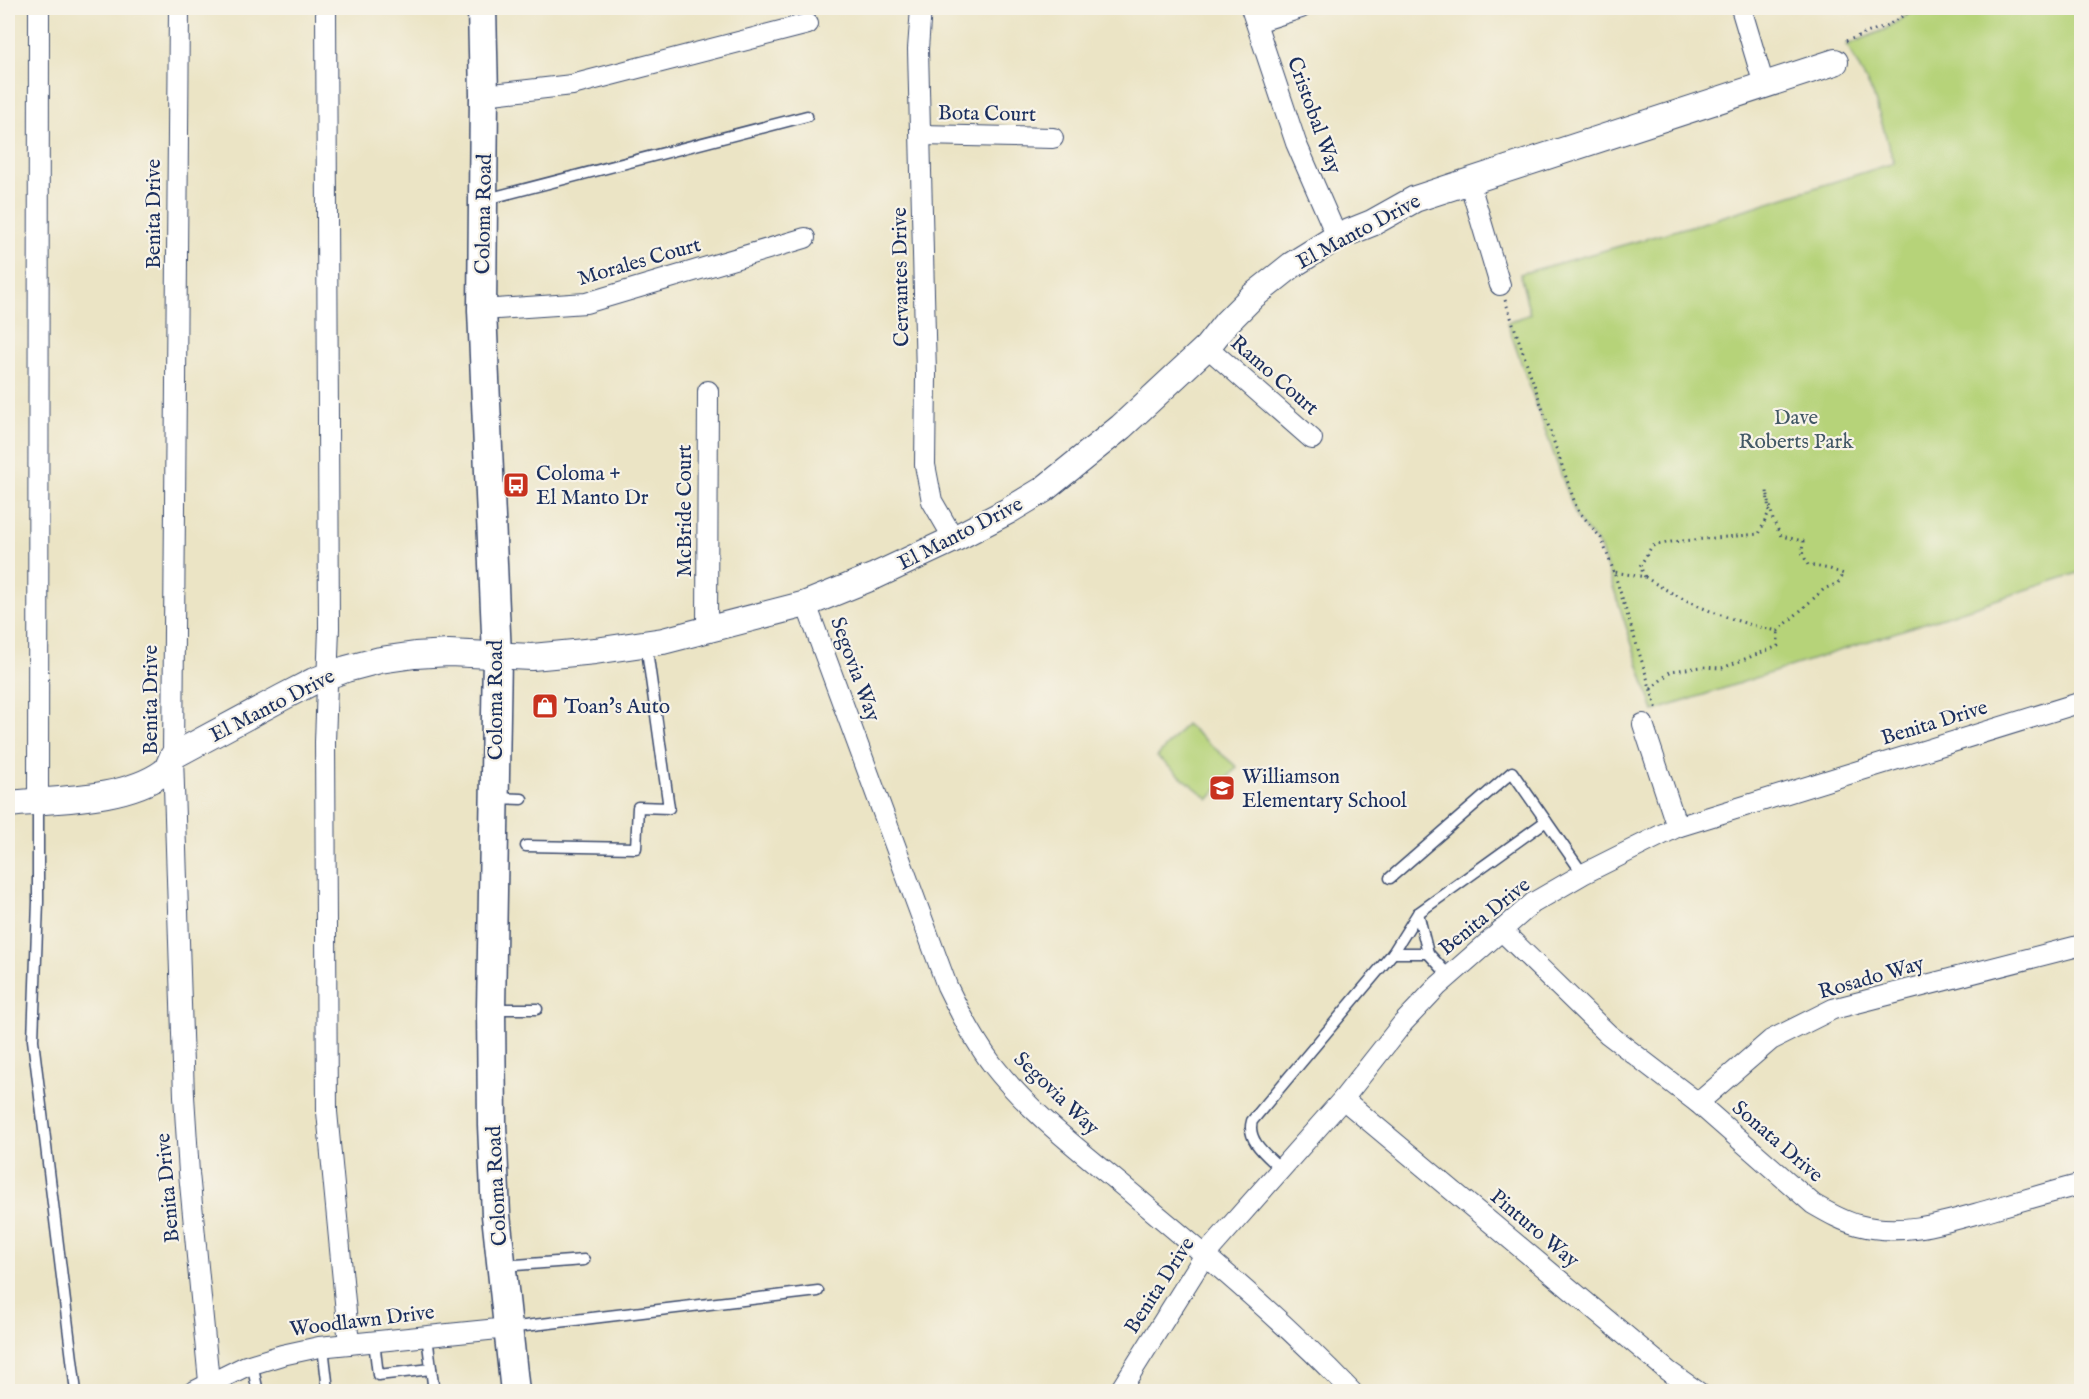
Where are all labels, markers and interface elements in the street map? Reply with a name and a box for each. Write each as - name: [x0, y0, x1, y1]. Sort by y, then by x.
- street label: Cristobal Way: [1280, 53, 1347, 178]
- street label: Bota Court: [938, 100, 1036, 129]
- street label: Coloma Road: [470, 153, 499, 275]
- street label: Benita Drive: [141, 159, 168, 269]
- street label: El Manto Drive: [1292, 188, 1426, 276]
- street label: Cervantes Drive: [887, 207, 916, 347]
- street label: Morales Court: [575, 232, 704, 293]
- street label: Ramo Court: [1224, 330, 1324, 422]
- park label: Dave Roberts Park: [1739, 405, 1854, 456]
- street label: McBride Court: [672, 444, 699, 578]
- place label: Coloma + El Manto Dr: [536, 461, 649, 512]
- bus stop icon: Coloma + El Manto Dr: [501, 470, 531, 500]
- street label: El Manto Drive: [894, 491, 1028, 577]
- street label: Segovia Way: [823, 614, 886, 726]
- street label: Coloma Road: [483, 639, 510, 760]
- street label: Benita Drive: [138, 645, 165, 755]
- street label: El Manto Drive: [206, 663, 340, 749]
- shop icon: Toan's Auto: [530, 691, 560, 721]
- place label: Toan's Auto: [564, 694, 670, 721]
- street label: Benita Drive: [1878, 694, 1991, 752]
- place label: Williamson Elementary School: [1242, 764, 1407, 815]
- school or university icon: Williamson Elementary School: [1207, 773, 1237, 803]
- street label: Benita Drive: [1434, 872, 1536, 962]
- street label: Rosado Way: [1815, 950, 1928, 1006]
- street label: Segovia Way: [1007, 1046, 1105, 1142]
- street label: Sonata Drive: [1726, 1095, 1828, 1189]
- street label: Coloma Road: [481, 1124, 514, 1247]
- street label: Benita Drive: [150, 1132, 187, 1244]
- street label: Pinturo Way: [1484, 1184, 1585, 1275]
- street label: Benita Drive: [1119, 1232, 1202, 1339]
- street label: Woodlawn Drive: [288, 1299, 437, 1344]

